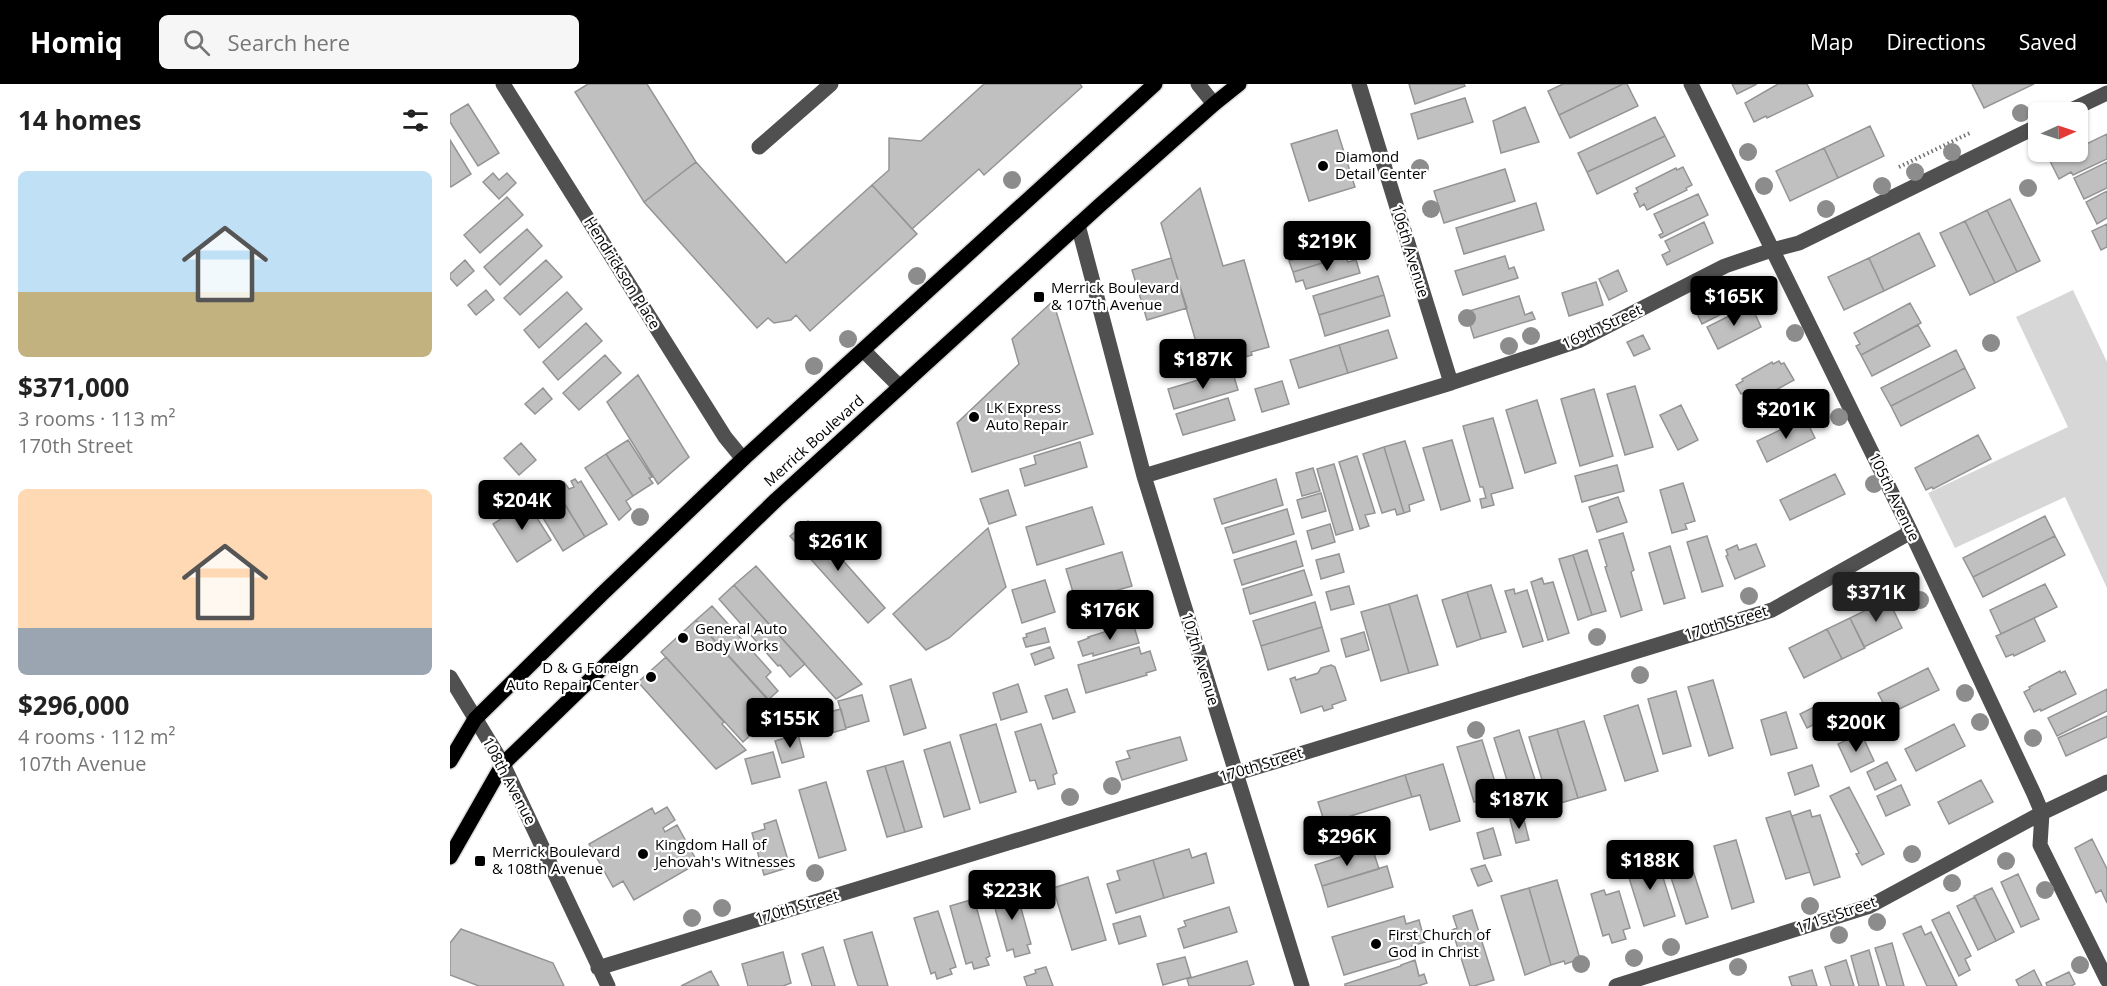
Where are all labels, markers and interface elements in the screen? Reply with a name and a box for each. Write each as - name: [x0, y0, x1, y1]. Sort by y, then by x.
- search box: [159, 15, 579, 69]
- text: Homiq: [30, 23, 123, 61]
- icon: search: [180, 26, 213, 59]
- text: Search here: [228, 27, 350, 57]
- text: Map: [1810, 28, 1853, 56]
- text: Directions: [1886, 28, 1986, 56]
- text: Saved: [2019, 28, 2077, 56]
- text: 14 homes: [18, 102, 142, 138]
- north arrow: [2028, 102, 2088, 162]
- map controls: [2028, 102, 2088, 162]
- icon: filters: [399, 104, 432, 137]
- place label: Diamond Detail Center: [1335, 146, 1426, 183]
- marker: Diamond Detail Center: [1316, 159, 1330, 173]
- street label: 106th Avenue: [1387, 202, 1435, 300]
- icon: home: [171, 210, 279, 318]
- street label: Hendrickson Place: [580, 213, 665, 332]
- pin: $219K: [1285, 221, 1369, 272]
- text: $219K: [1297, 227, 1357, 254]
- pin: $165K: [1692, 276, 1776, 327]
- place label: Merrick Boulevard & 107th Avenue: [1051, 277, 1179, 314]
- text: $165K: [1704, 282, 1764, 309]
- marker: Merrick Boulevard & 107th Avenue: [1032, 290, 1046, 304]
- street label: 169th Street: [1558, 299, 1645, 353]
- pin: $187K: [1161, 339, 1245, 390]
- text: $187K: [1173, 345, 1233, 372]
- text: $371,000: [18, 369, 129, 405]
- pin: $201K: [1744, 389, 1828, 440]
- street label: Merrick Boulevard: [759, 390, 868, 491]
- text: $201K: [1756, 395, 1816, 422]
- place label: LK Express Auto Repair: [986, 397, 1068, 434]
- text: 3 rooms · 113 m²: [18, 405, 176, 432]
- marker: LK Express Auto Repair: [967, 410, 981, 424]
- text: 170th Street: [18, 432, 133, 459]
- street label: 105th Avenue: [1865, 449, 1925, 544]
- pin: $204K: [480, 480, 564, 531]
- text: $204K: [492, 486, 552, 513]
- pin: $261K: [796, 521, 880, 572]
- text: $261K: [808, 527, 868, 554]
- icon: home: [171, 528, 279, 636]
- pin: $371K: [1834, 572, 1918, 623]
- text: $371K: [1846, 578, 1906, 605]
- pin: $176K: [1068, 590, 1152, 641]
- text: $176K: [1080, 596, 1140, 623]
- street label: 170th Street: [1682, 600, 1770, 644]
- street label: 107th Avenue: [1177, 610, 1225, 708]
- place label: General Auto Body Works: [695, 618, 787, 655]
- marker: General Auto Body Works: [676, 631, 690, 645]
- place label: D & G Foreign Auto Repair Center: [506, 657, 639, 694]
- marker: D & G Foreign Auto Repair Center: [644, 670, 658, 684]
- text: $296,000: [18, 687, 129, 723]
- pin: $155K: [748, 698, 832, 749]
- pin: $200K: [1814, 702, 1898, 753]
- text: $155K: [760, 704, 820, 731]
- text: $200K: [1826, 708, 1886, 735]
- text: 4 rooms · 112 m²: [18, 723, 176, 750]
- street label: 108th Avenue: [478, 733, 541, 828]
- street label: 170th Street: [1217, 742, 1305, 786]
- text: 107th Avenue: [18, 750, 147, 777]
- pin: $187K: [1477, 779, 1561, 830]
- text: $187K: [1489, 785, 1549, 812]
- pin: $296K: [1305, 816, 1389, 867]
- text: $296K: [1317, 822, 1377, 849]
- place label: Kingdom Hall of Jehovah's Witnesses: [653, 834, 796, 871]
- pin: $188K: [1608, 840, 1692, 891]
- place label: Merrick Boulevard & 108th Avenue: [492, 841, 620, 878]
- text: $188K: [1620, 846, 1680, 873]
- marker: Kingdom Hall of Jehovah's Witnesses: [636, 847, 650, 861]
- marker: Merrick Boulevard & 108th Avenue: [473, 854, 487, 868]
- pin: $223K: [970, 870, 1054, 921]
- text: $223K: [982, 876, 1042, 903]
- street label: 170th Street: [753, 884, 841, 928]
- street label: 171st Street: [1793, 891, 1879, 937]
- place label: First Church of God in Christ: [1388, 924, 1491, 961]
- marker: First Church of God in Christ: [1369, 937, 1383, 951]

